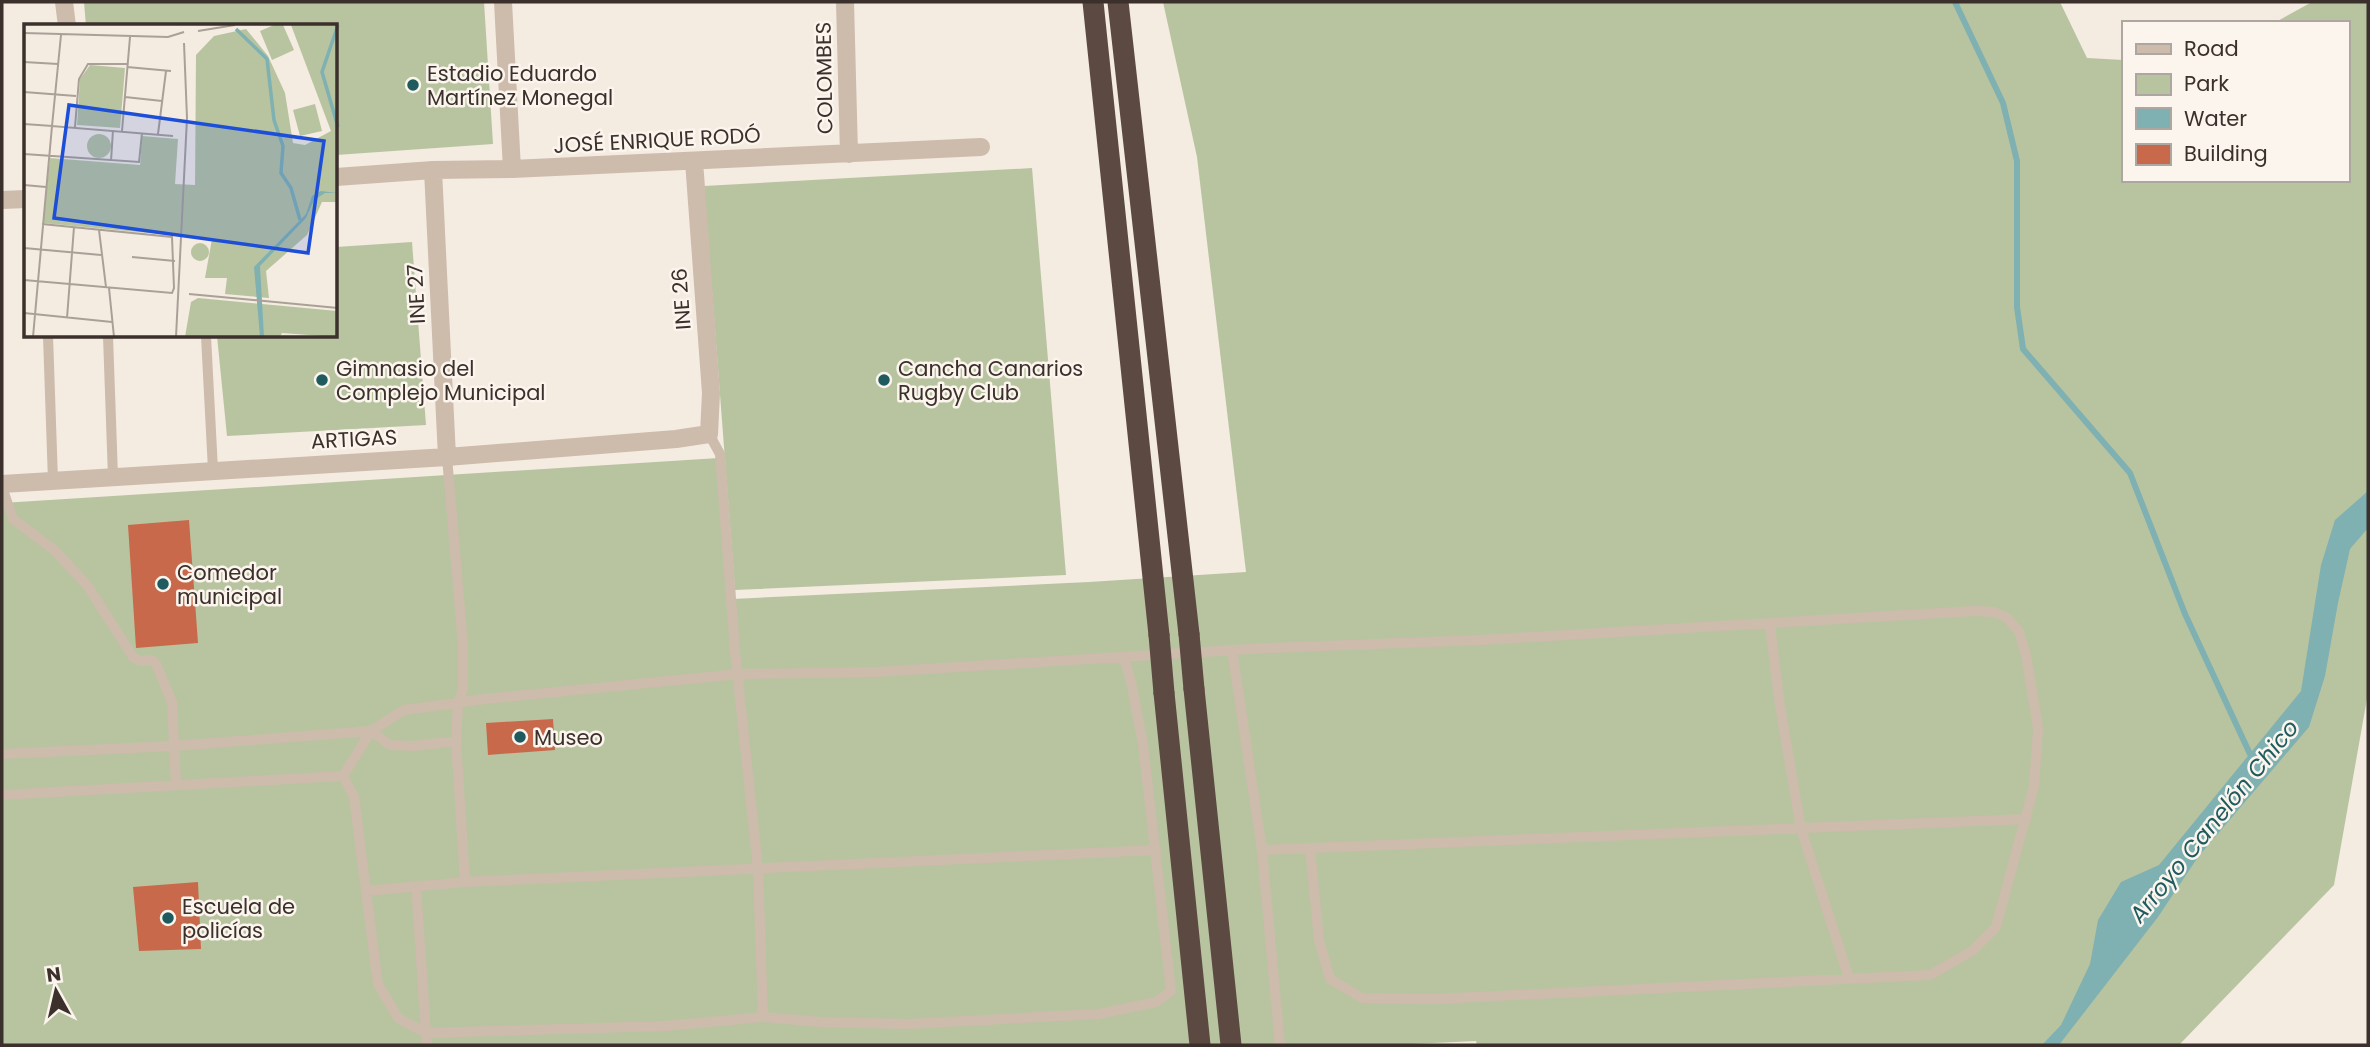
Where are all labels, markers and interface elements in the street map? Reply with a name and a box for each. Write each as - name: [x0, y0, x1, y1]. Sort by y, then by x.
- legend: [2122, 21, 2349, 182]
- street label: COLOMBES: [809, 22, 839, 134]
- inset map: [24, 24, 338, 338]
- text: Road: [2184, 34, 2239, 63]
- place label: Estadio Eduardo Martínez Monegal: [427, 59, 613, 112]
- text: Park: [2184, 69, 2229, 98]
- marker: Estadio Eduardo Martínez Monegal: [405, 77, 421, 93]
- text: Water: [2184, 104, 2247, 133]
- street label: JOSÉ ENRIQUE RODÓ: [553, 120, 761, 160]
- text: Building: [2184, 139, 2268, 168]
- street label: INE 27: [400, 263, 432, 325]
- street label: INE 26: [664, 267, 698, 331]
- place label: Gimnasio del Complejo Municipal: [336, 354, 546, 407]
- place label: Cancha Canarios Rugby Club: [898, 354, 1083, 407]
- marker: Gimnasio del Complejo Municipal: [314, 372, 330, 388]
- marker: Cancha Canarios Rugby Club: [876, 372, 892, 388]
- street label: ARTIGAS: [310, 422, 398, 456]
- place label: Comedor municipal: [177, 558, 282, 611]
- marker: Comedor municipal: [155, 576, 171, 592]
- water label: Arroyo Canelón Chico: [2121, 713, 2306, 930]
- place label: Museo: [534, 723, 603, 752]
- marker: Museo: [512, 729, 528, 745]
- place label: Escuela de policías: [182, 892, 295, 945]
- marker: Escuela de policías: [160, 910, 176, 926]
- north arrow: [21, 956, 91, 1026]
- text: N: [45, 960, 63, 989]

